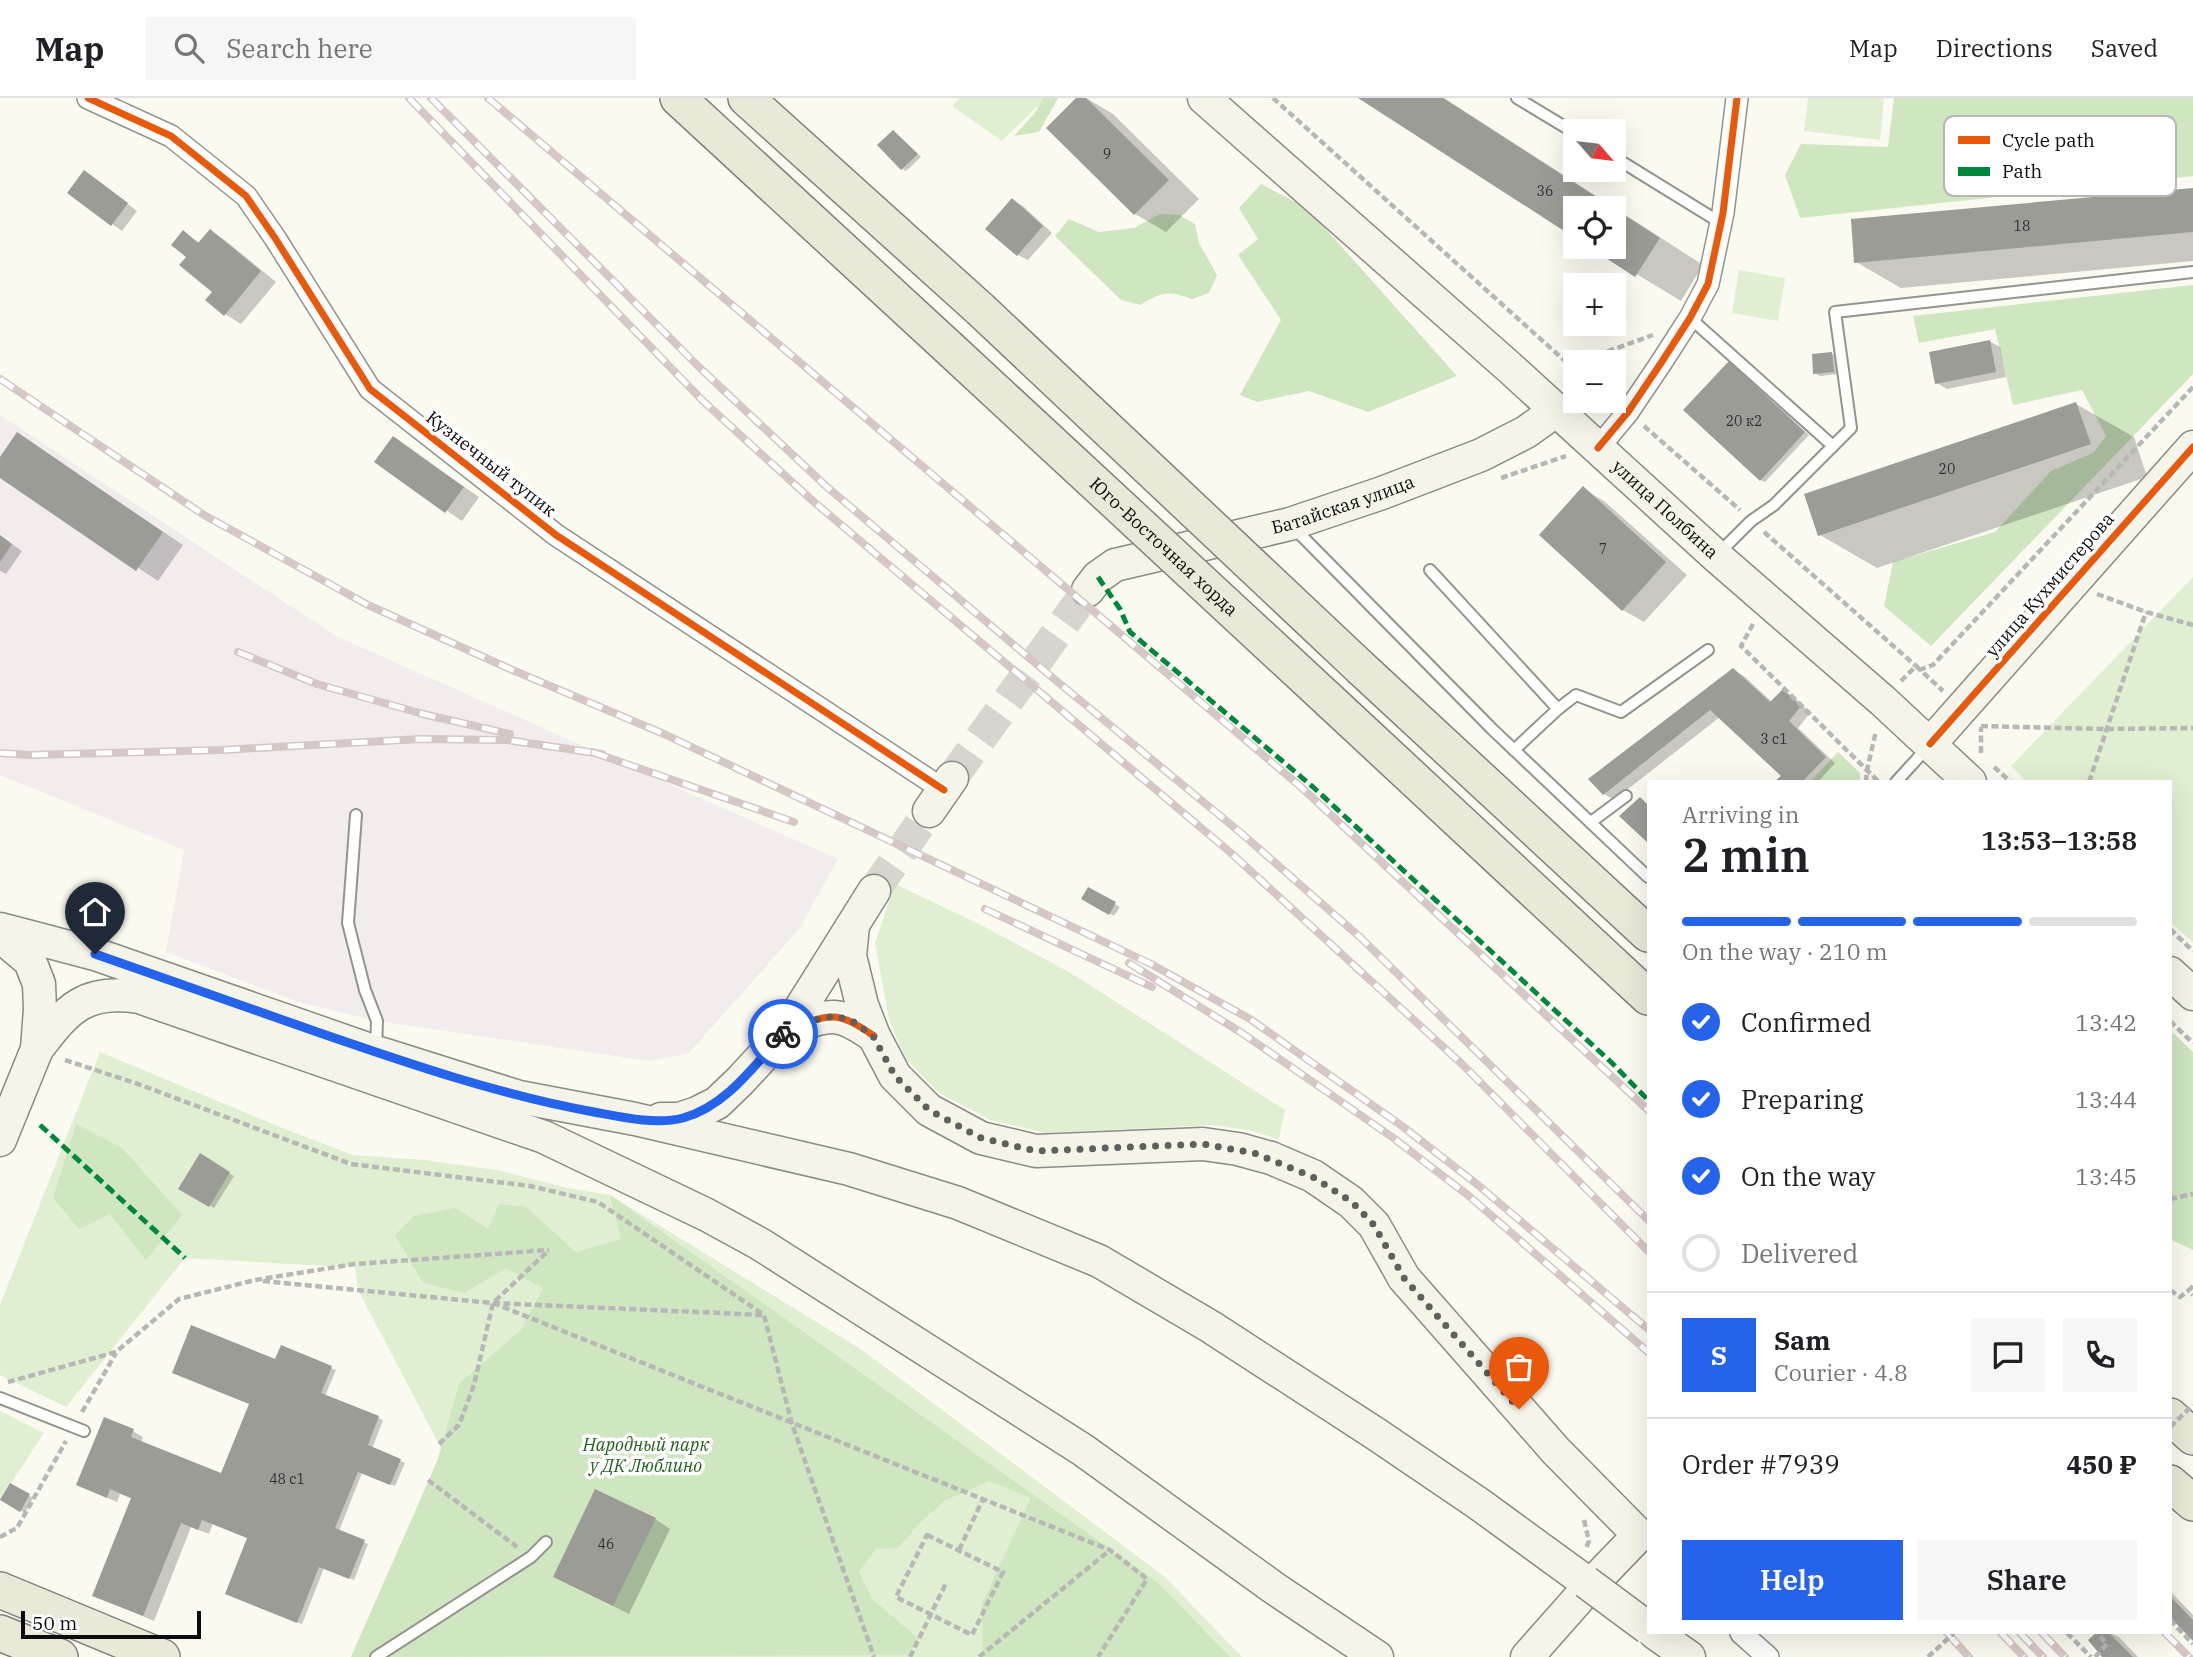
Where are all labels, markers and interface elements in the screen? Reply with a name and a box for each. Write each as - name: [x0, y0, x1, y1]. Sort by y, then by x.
- search box: [146, 17, 636, 80]
- text: Map: [35, 27, 104, 70]
- icon: search: [170, 29, 208, 67]
- text: Search here: [226, 31, 373, 65]
- text: Map: [1849, 32, 1898, 64]
- text: Directions: [1936, 32, 2053, 64]
- text: Saved: [2091, 32, 2158, 64]
- legend: [1944, 116, 2176, 196]
- north arrow: [1563, 119, 1626, 182]
- map controls: [1563, 119, 1626, 413]
- text: Cycle path: [2002, 128, 2095, 152]
- house number: 9: [1103, 145, 1111, 163]
- text: Path: [2002, 159, 2042, 183]
- house number: 36: [1537, 182, 1553, 200]
- button: locate: [1563, 196, 1626, 259]
- house number: 18: [2014, 217, 2030, 235]
- button: +: [1563, 273, 1626, 336]
- button: −: [1563, 350, 1626, 413]
- street label: Кузнечный тупик: [422, 406, 561, 522]
- house number: 20 к2: [1726, 412, 1762, 430]
- street label: улица Полбина: [1607, 455, 1724, 564]
- house number: 20: [1939, 460, 1955, 478]
- street label: Батайская улица: [1269, 470, 1418, 539]
- street label: Юго-Восточная хорда: [1085, 472, 1243, 621]
- street label: улица Кухмистерова: [1981, 507, 2119, 662]
- house number: 7: [1599, 540, 1607, 558]
- house number: 3 с1: [1760, 730, 1788, 748]
- text: Arriving in: [1682, 799, 1799, 829]
- text: 13:53–13:58: [1981, 823, 2137, 857]
- text: 2 min: [1682, 825, 1810, 885]
- pin: [65, 882, 125, 954]
- icon: home: [76, 893, 114, 931]
- text: On the way · 210 m: [1682, 936, 1888, 966]
- courier: [748, 999, 818, 1069]
- icon: check: [1682, 1003, 1720, 1041]
- text: Confirmed: [1741, 1005, 1872, 1039]
- text: 13:42: [2075, 1007, 2137, 1037]
- icon: bike: [764, 1015, 802, 1053]
- icon: check: [1682, 1080, 1720, 1118]
- text: Preparing: [1741, 1082, 1863, 1116]
- text: 13:44: [2075, 1084, 2137, 1114]
- icon: check: [1682, 1157, 1720, 1195]
- text: On the way: [1741, 1159, 1875, 1193]
- text: 13:45: [2075, 1161, 2137, 1191]
- text: Delivered: [1741, 1236, 1858, 1270]
- button: chat: [1971, 1318, 2045, 1392]
- button: phone: [2063, 1318, 2137, 1392]
- text: Sam: [1774, 1323, 1830, 1357]
- pin: [1489, 1337, 1549, 1409]
- text: S: [1711, 1338, 1727, 1372]
- icon: bag: [1500, 1348, 1538, 1386]
- text: Courier · 4.8: [1774, 1357, 1908, 1387]
- park label: Народный парк у ДК Люблино: [582, 1433, 709, 1477]
- text: Order #7939: [1682, 1447, 1840, 1481]
- text: 450 ₽: [2066, 1447, 2137, 1481]
- house number: 48 с1: [269, 1470, 305, 1488]
- house number: 46: [598, 1535, 614, 1553]
- button: Help: [1682, 1540, 1903, 1620]
- button: Share: [1917, 1540, 2137, 1620]
- scale bar: [21, 1608, 201, 1640]
- text: 50 m: [32, 1611, 77, 1635]

